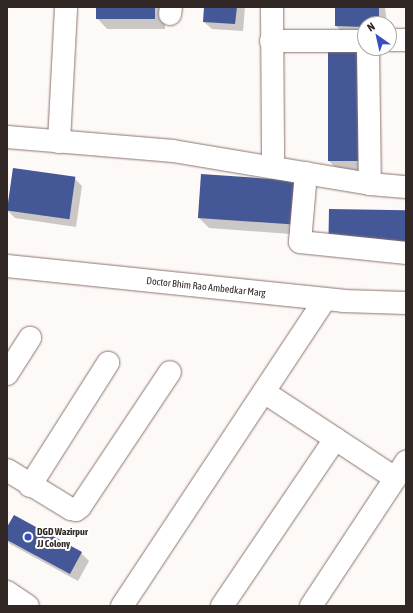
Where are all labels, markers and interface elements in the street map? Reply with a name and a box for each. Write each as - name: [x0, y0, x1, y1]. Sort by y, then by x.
- north arrow: [357, 16, 397, 56]
- text: N: [365, 20, 377, 34]
- street label: Doctor Bhim Rao Ambedkar Marg: [146, 275, 266, 299]
- place label: DGD Wazirpur JJ Colony: [37, 525, 88, 548]
- marker: DGD Wazirpur JJ Colony: [22, 531, 34, 543]

